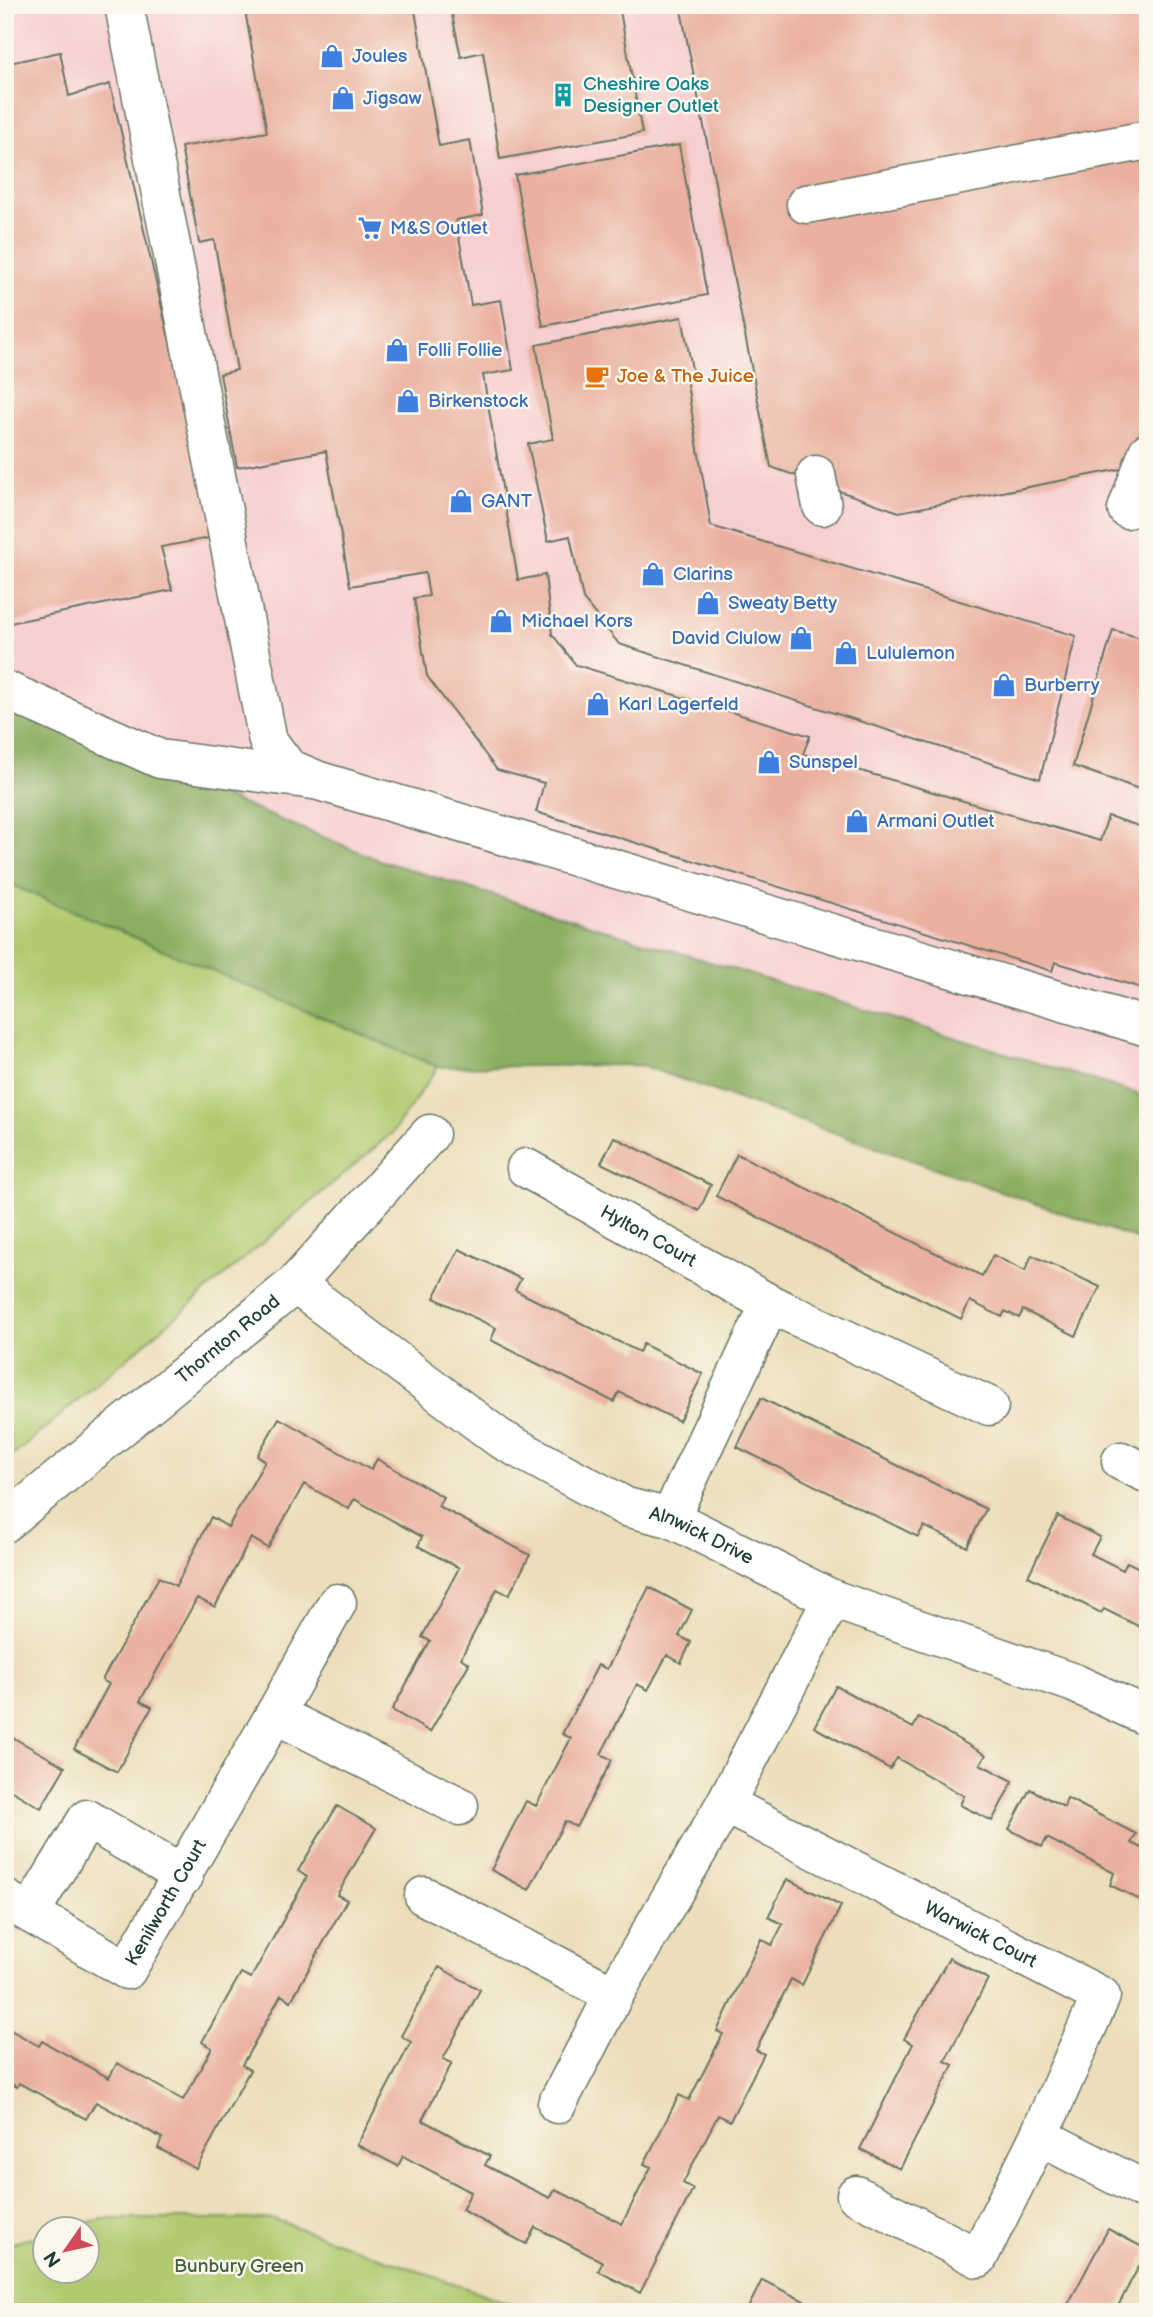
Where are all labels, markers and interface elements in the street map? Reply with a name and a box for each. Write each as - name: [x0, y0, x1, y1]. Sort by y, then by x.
- shop icon: Joules: [318, 42, 346, 70]
- place label: Joules: [352, 45, 408, 68]
- place label: Cheshire Oaks Designer Outlet: [583, 73, 719, 118]
- building icon: Cheshire Oaks Designer Outlet: [549, 81, 577, 109]
- shop icon: Jigsaw: [329, 84, 357, 112]
- place label: Jigsaw: [363, 87, 422, 110]
- supermarket icon: M&S Outlet: [356, 214, 384, 242]
- place label: M&S Outlet: [390, 217, 488, 240]
- shop icon: Folli Follie: [383, 336, 411, 364]
- place label: Folli Follie: [417, 339, 502, 362]
- cafe icon: Joe & The Juice: [583, 362, 611, 390]
- place label: Joe & The Juice: [617, 365, 754, 388]
- shop icon: Birkenstock: [394, 387, 422, 415]
- place label: Birkenstock: [428, 390, 529, 413]
- shop icon: GANT: [447, 487, 475, 515]
- place label: GANT: [481, 490, 533, 513]
- shop icon: Clarins: [639, 560, 667, 588]
- place label: Clarins: [673, 563, 733, 586]
- shop icon: Sweaty Betty: [694, 589, 722, 617]
- place label: Sweaty Betty: [728, 592, 837, 615]
- shop icon: Michael Kors: [487, 607, 515, 635]
- place label: Michael Kors: [521, 610, 633, 633]
- shop icon: David Clulow: [787, 624, 815, 652]
- place label: David Clulow: [671, 627, 781, 650]
- shop icon: Lululemon: [832, 639, 860, 667]
- place label: Lululemon: [866, 642, 955, 665]
- shop icon: Burberry: [990, 671, 1018, 699]
- place label: Burberry: [1024, 674, 1100, 697]
- shop icon: Karl Lagerfeld: [584, 690, 612, 718]
- place label: Karl Lagerfeld: [618, 693, 739, 716]
- shop icon: Sunspel: [755, 748, 783, 776]
- place label: Sunspel: [789, 751, 858, 774]
- shop icon: Armani Outlet: [843, 807, 871, 835]
- place label: Armani Outlet: [877, 810, 994, 833]
- street label: Hylton Court: [596, 1200, 700, 1272]
- street label: Thornton Road: [171, 1290, 285, 1389]
- street label: Alnwick Drive: [647, 1502, 757, 1569]
- street label: Kenilworth Court: [120, 1835, 212, 1970]
- street label: Warwick Court: [920, 1896, 1041, 1973]
- north arrow: [32, 2216, 102, 2286]
- text: N: [40, 2246, 67, 2271]
- park label: Bunbury Green: [174, 2255, 304, 2278]

